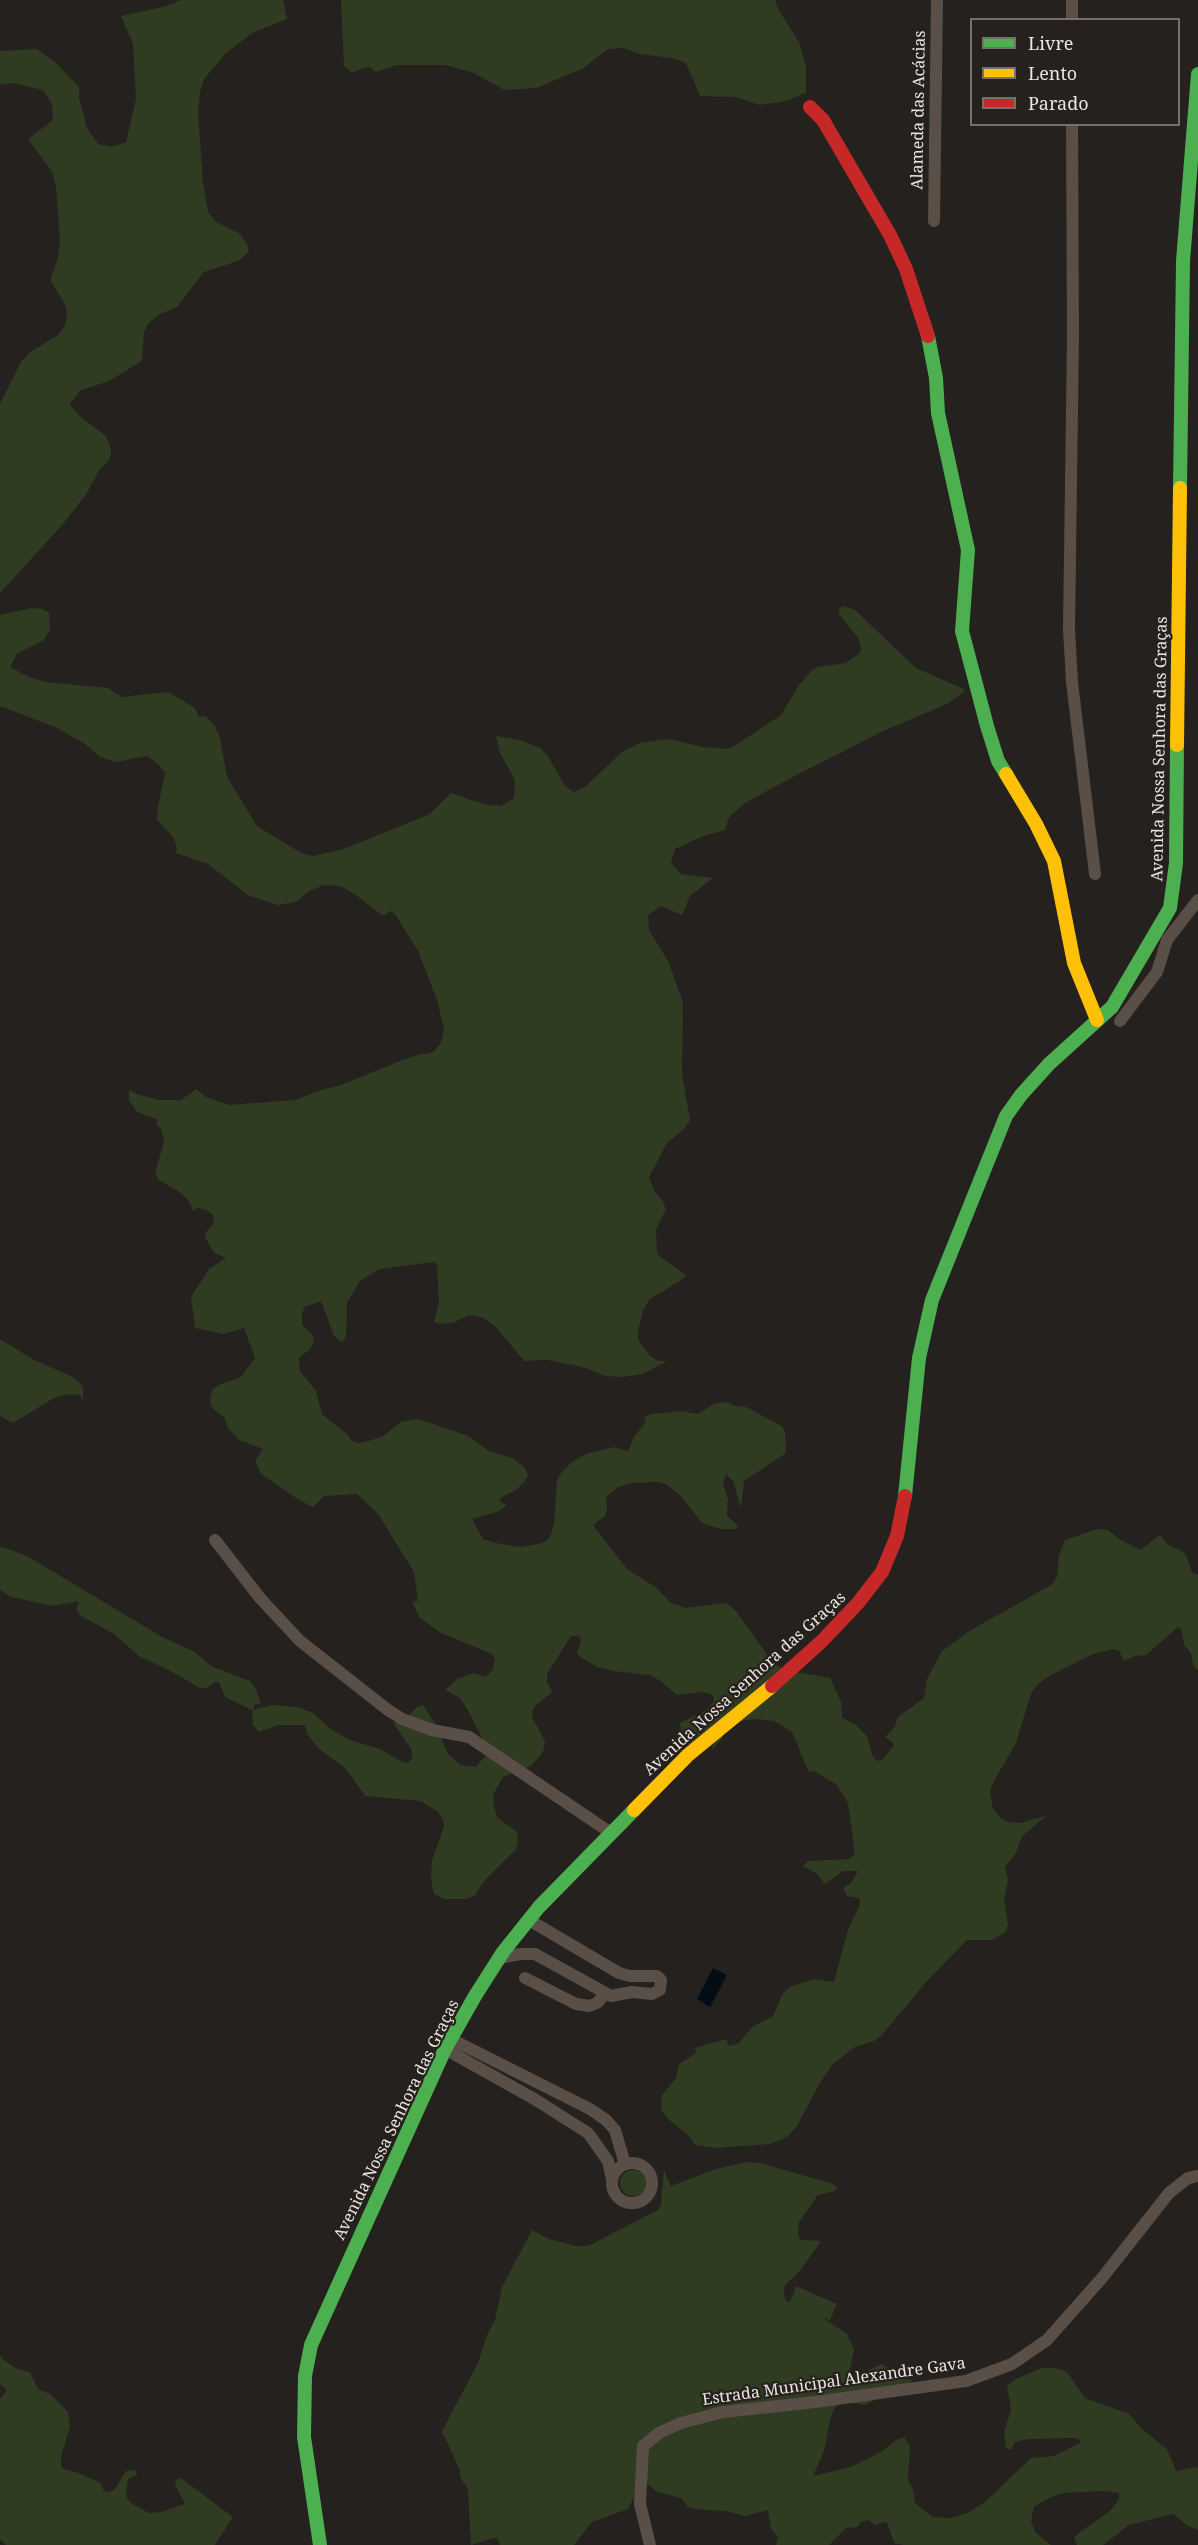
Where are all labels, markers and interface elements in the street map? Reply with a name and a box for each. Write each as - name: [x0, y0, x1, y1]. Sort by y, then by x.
- legend: [970, 18, 1180, 126]
- street label: Alameda das Acácias: [908, 30, 930, 190]
- text: Livre: [1028, 31, 1074, 55]
- text: Lento: [1028, 61, 1077, 85]
- text: Parado: [1028, 91, 1089, 115]
- street label: Avenida Nossa Senhora das Graças: [1148, 616, 1172, 882]
- street label: Avenida Nossa Senhora das Graças: [640, 1588, 850, 1780]
- street label: Avenida Nossa Senhora das Graças: [330, 1997, 464, 2243]
- street label: Estrada Municipal Alexandre Gava: [701, 2354, 967, 2410]

